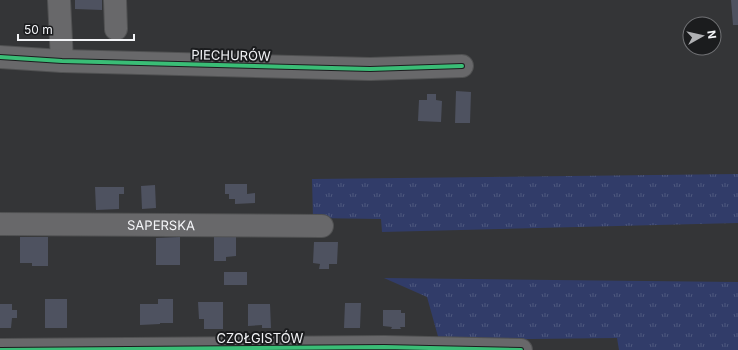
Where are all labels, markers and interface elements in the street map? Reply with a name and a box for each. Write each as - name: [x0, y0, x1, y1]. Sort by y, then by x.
- scale bar: [18, 16, 134, 42]
- north arrow: [682, 16, 722, 56]
- text: 50 m: [24, 22, 53, 37]
- text: N: [704, 29, 719, 40]
- street label: PIECHURÓW: [191, 46, 271, 64]
- street label: SAPERSKA: [127, 217, 195, 233]
- street label: CZOŁGISTÓW: [217, 330, 304, 346]

